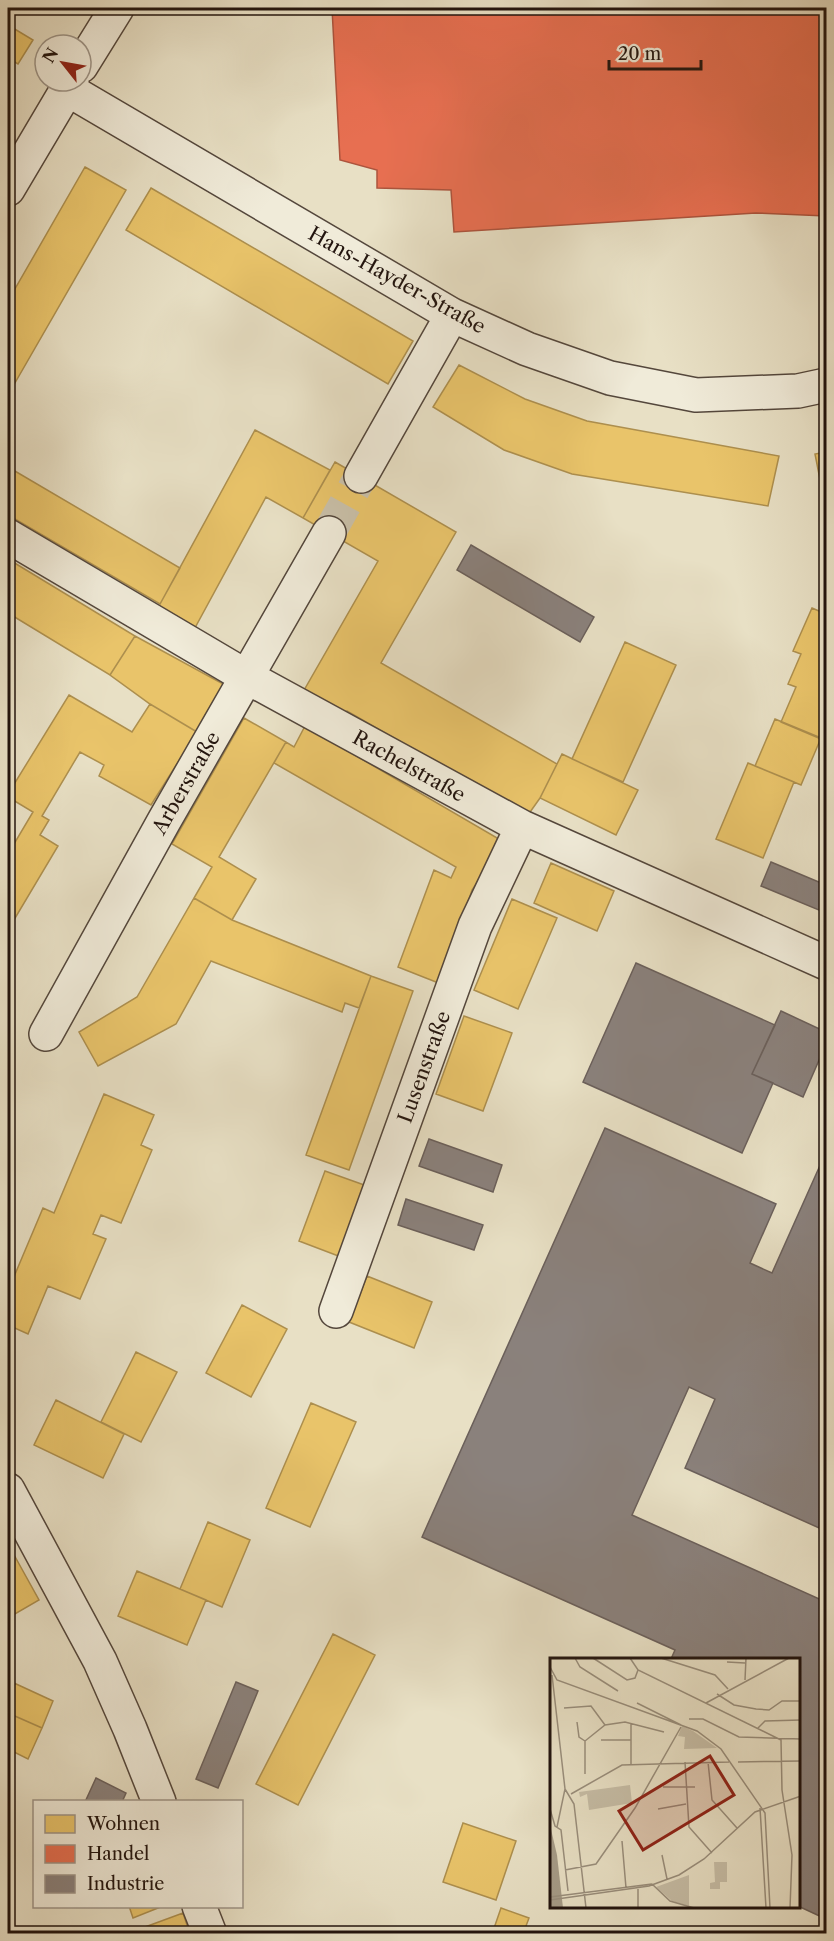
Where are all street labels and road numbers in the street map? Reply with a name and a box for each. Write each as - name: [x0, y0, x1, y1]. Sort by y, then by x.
- street label: Hans-Hayder-Straße: [304, 221, 490, 339]
- street label: Rachelstraße: [349, 725, 469, 807]
- street label: Arberstraße: [146, 727, 225, 839]
- street label: Lusenstraße: [393, 1008, 455, 1126]

